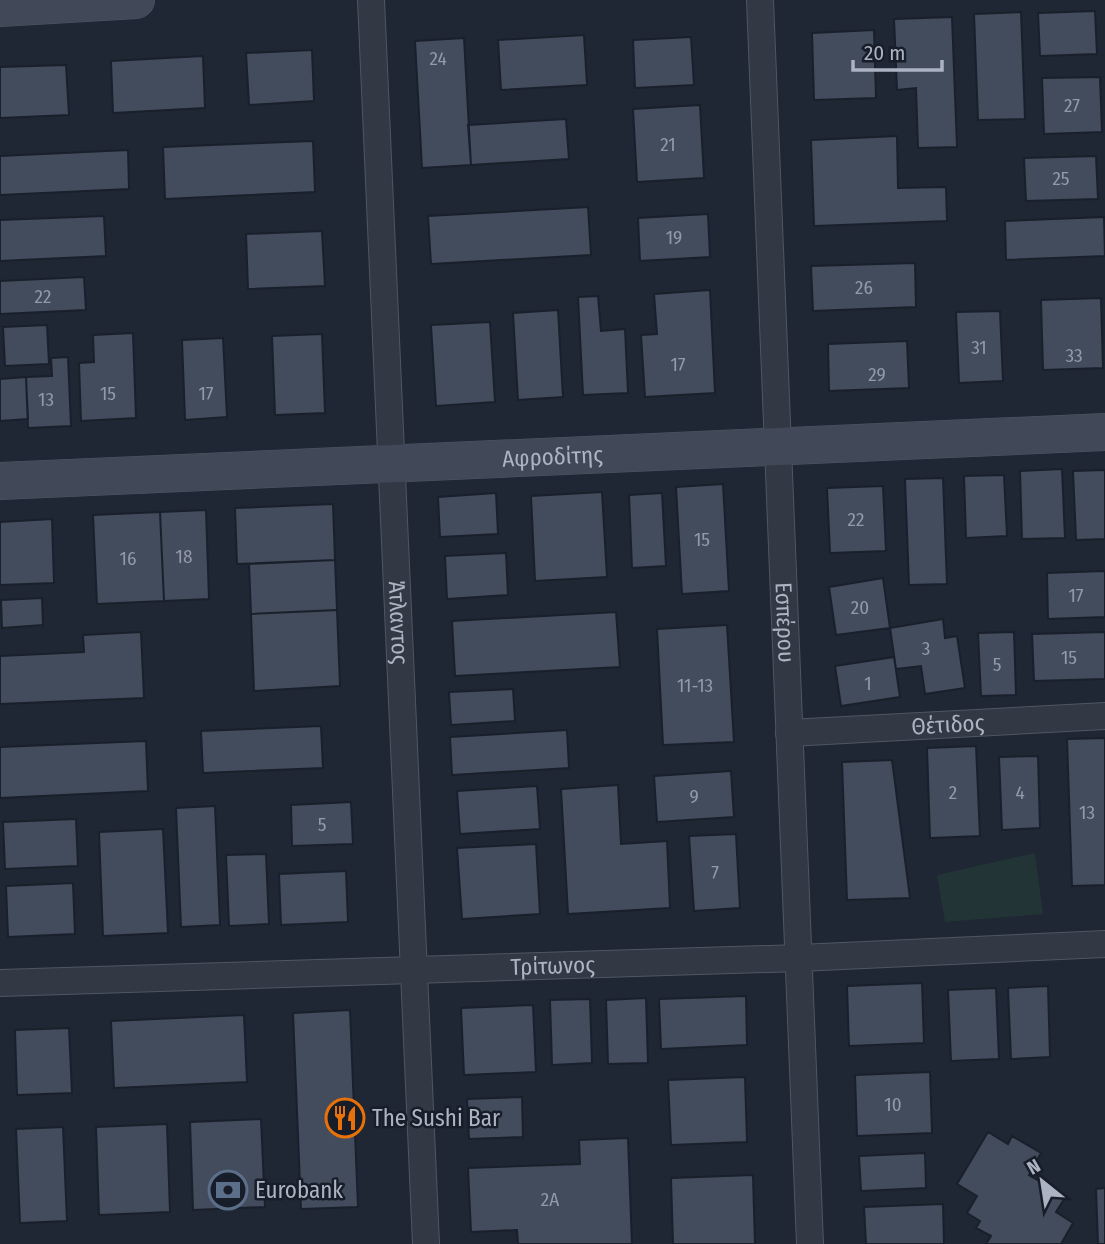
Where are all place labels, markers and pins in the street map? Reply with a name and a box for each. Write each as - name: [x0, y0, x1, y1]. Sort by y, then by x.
- restaurant icon: The Sushi Bar: [324, 1097, 366, 1139]
- place label: The Sushi Bar: [372, 1104, 500, 1132]
- bank icon: Eurobank: [207, 1169, 249, 1211]
- place label: Eurobank: [255, 1176, 343, 1204]

